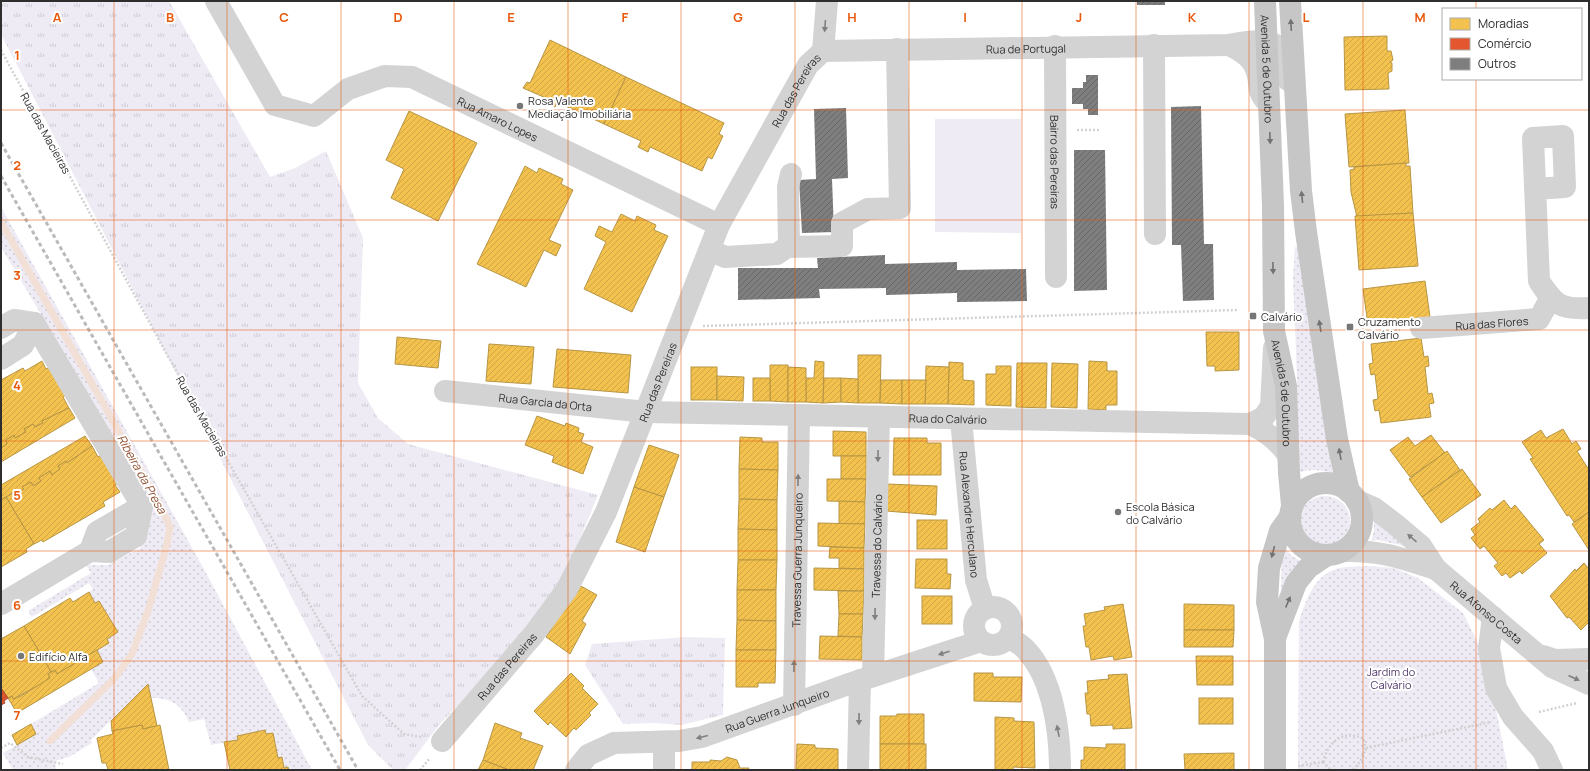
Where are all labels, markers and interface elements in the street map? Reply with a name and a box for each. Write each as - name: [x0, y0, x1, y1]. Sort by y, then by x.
- text: A: [53, 8, 62, 26]
- text: B: [166, 8, 174, 26]
- text: C: [279, 8, 289, 26]
- text: D: [393, 8, 403, 26]
- text: E: [507, 8, 515, 26]
- text: F: [622, 8, 629, 26]
- text: G: [733, 8, 743, 26]
- text: H: [847, 8, 857, 26]
- text: I: [963, 8, 967, 26]
- text: J: [1076, 8, 1082, 26]
- text: K: [1188, 8, 1197, 26]
- text: L: [1303, 8, 1310, 26]
- text: M: [1414, 8, 1426, 26]
- legend: [1442, 8, 1582, 80]
- street label: Avenida 5 de Outubro: [1258, 15, 1277, 124]
- text: Moradias: [1478, 15, 1529, 32]
- one-way arrow: [1288, 18, 1294, 31]
- one-way arrow: [821, 20, 828, 32]
- text: Comércio: [1478, 35, 1531, 52]
- street label: Rua de Portugal: [986, 40, 1066, 56]
- text: 1: [14, 46, 20, 64]
- street label: Rua das Pereiras: [768, 50, 824, 130]
- text: Outros: [1478, 55, 1516, 72]
- street label: Rua das Macieiras: [17, 90, 75, 177]
- street label: Rua Amaro Lopes: [455, 93, 541, 144]
- place label: Rosa Valente Mediação Imobiliária: [528, 93, 631, 121]
- marker: Rosa Valente Mediação Imobiliária: [515, 101, 525, 111]
- street label: Bairro das Pereiras: [1048, 115, 1063, 209]
- one-way arrow: [1267, 132, 1273, 145]
- text: 2: [13, 156, 21, 174]
- one-way arrow: [1299, 191, 1305, 203]
- one-way arrow: [1270, 262, 1276, 275]
- text: 3: [13, 266, 21, 284]
- place label: Calvário: [1261, 309, 1302, 324]
- marker: Calvário: [1248, 311, 1258, 321]
- street label: Rua das Flores: [1455, 312, 1529, 333]
- place label: Cruzamento Calvário: [1358, 314, 1421, 342]
- one-way arrow: [1316, 320, 1322, 332]
- marker: Cruzamento Calvário: [1345, 322, 1355, 332]
- street label: Avenida 5 de Outubro: [1269, 338, 1296, 447]
- street label: Rua das Pereiras: [635, 340, 680, 424]
- street label: Rua das Macieiras: [173, 373, 231, 459]
- text: 4: [13, 376, 21, 394]
- street label: Rua Garcia da Orta: [498, 389, 593, 414]
- street label: Rua do Calvário: [909, 410, 988, 426]
- water label: Ribeira da Presa: [113, 431, 171, 518]
- one-way arrow: [1337, 448, 1343, 460]
- one-way arrow: [875, 450, 882, 462]
- street label: Rua Alexandre Herculano: [957, 451, 983, 579]
- one-way arrow: [795, 473, 801, 486]
- text: 5: [13, 486, 21, 504]
- street label: Travessa Guerra Junqueiro: [788, 492, 805, 628]
- street label: Travessa do Calvário: [867, 494, 885, 598]
- place label: Escola Básica do Calvário: [1126, 499, 1195, 527]
- marker: Escola Básica do Calvário: [1113, 507, 1123, 517]
- one-way arrow: [1407, 534, 1418, 543]
- one-way arrow: [1270, 546, 1276, 558]
- street label: Rua Afonso Costa: [1447, 577, 1526, 647]
- text: 6: [13, 596, 21, 614]
- one-way arrow: [1285, 597, 1291, 608]
- one-way arrow: [871, 608, 878, 620]
- street label: Rua das Pereiras: [473, 629, 540, 703]
- place label: Edifício Alfa: [29, 649, 88, 664]
- one-way arrow: [938, 650, 950, 656]
- marker: Edifício Alfa: [16, 651, 26, 661]
- one-way arrow: [791, 659, 797, 672]
- park label: Jardim do Calvário: [1367, 664, 1416, 692]
- one-way arrow: [1568, 675, 1579, 681]
- street label: Rua Guerra Junqueiro: [723, 684, 831, 736]
- text: 7: [14, 706, 21, 724]
- one-way arrow: [856, 713, 862, 726]
- one-way arrow: [1054, 725, 1060, 737]
- one-way arrow: [696, 734, 708, 740]

